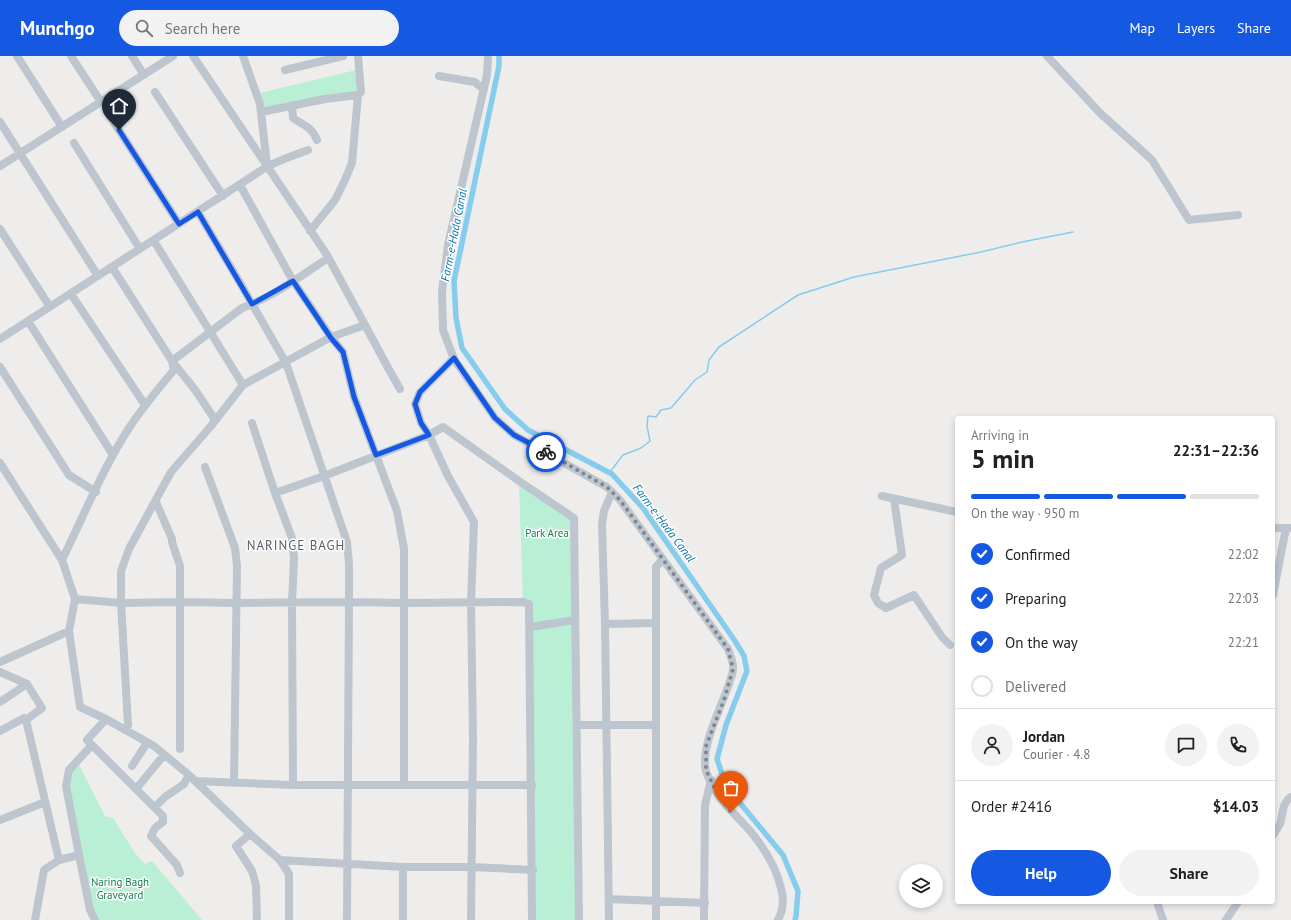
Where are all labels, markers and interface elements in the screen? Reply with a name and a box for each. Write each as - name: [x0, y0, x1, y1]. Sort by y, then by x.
- search box: [119, 10, 399, 46]
- text: Munchgo: [20, 16, 95, 40]
- icon: search: [133, 17, 155, 39]
- text: Search here: [165, 19, 240, 38]
- text: Map: [1129, 19, 1155, 37]
- text: Layers: [1177, 19, 1215, 37]
- text: Share: [1237, 19, 1271, 37]
- pin: [102, 89, 136, 130]
- icon: home: [108, 95, 130, 117]
- water label: Farm-e-Hada Canal: [437, 186, 470, 283]
- text: Arriving in: [971, 427, 1029, 444]
- courier: [526, 432, 566, 472]
- icon: bike: [535, 441, 557, 463]
- text: 22:31–22:36: [1173, 441, 1259, 460]
- text: 5 min: [971, 442, 1034, 475]
- water label: Farm-e-Hada Canal: [630, 480, 699, 566]
- text: On the way · 950 m: [971, 505, 1079, 522]
- park label: Park Area: [525, 526, 569, 540]
- district label: NARINGE BAGH: [247, 537, 345, 554]
- icon: check: [971, 543, 993, 565]
- text: Confirmed: [1005, 545, 1070, 564]
- text: 22:02: [1228, 546, 1259, 563]
- icon: check: [971, 587, 993, 609]
- text: Preparing: [1005, 589, 1067, 608]
- text: 22:03: [1228, 590, 1259, 607]
- icon: check: [971, 631, 993, 653]
- text: On the way: [1005, 633, 1078, 652]
- text: 22:21: [1228, 634, 1259, 651]
- text: Delivered: [1005, 677, 1066, 696]
- button: person: [971, 724, 1013, 766]
- button: chat: [1165, 724, 1207, 766]
- button: phone: [1217, 724, 1259, 766]
- text: Jordan: [1023, 727, 1065, 746]
- text: Courier · 4.8: [1023, 746, 1090, 763]
- pin: [714, 771, 748, 812]
- icon: bag: [720, 777, 742, 799]
- text: Order #2416: [971, 797, 1052, 816]
- text: $14.03: [1213, 797, 1259, 816]
- button: Help: [971, 850, 1111, 896]
- button: Share: [1119, 850, 1259, 896]
- map controls: [899, 864, 943, 908]
- button: layers: [899, 864, 943, 908]
- park label: Naring Bagh Graveyard: [91, 875, 149, 902]

